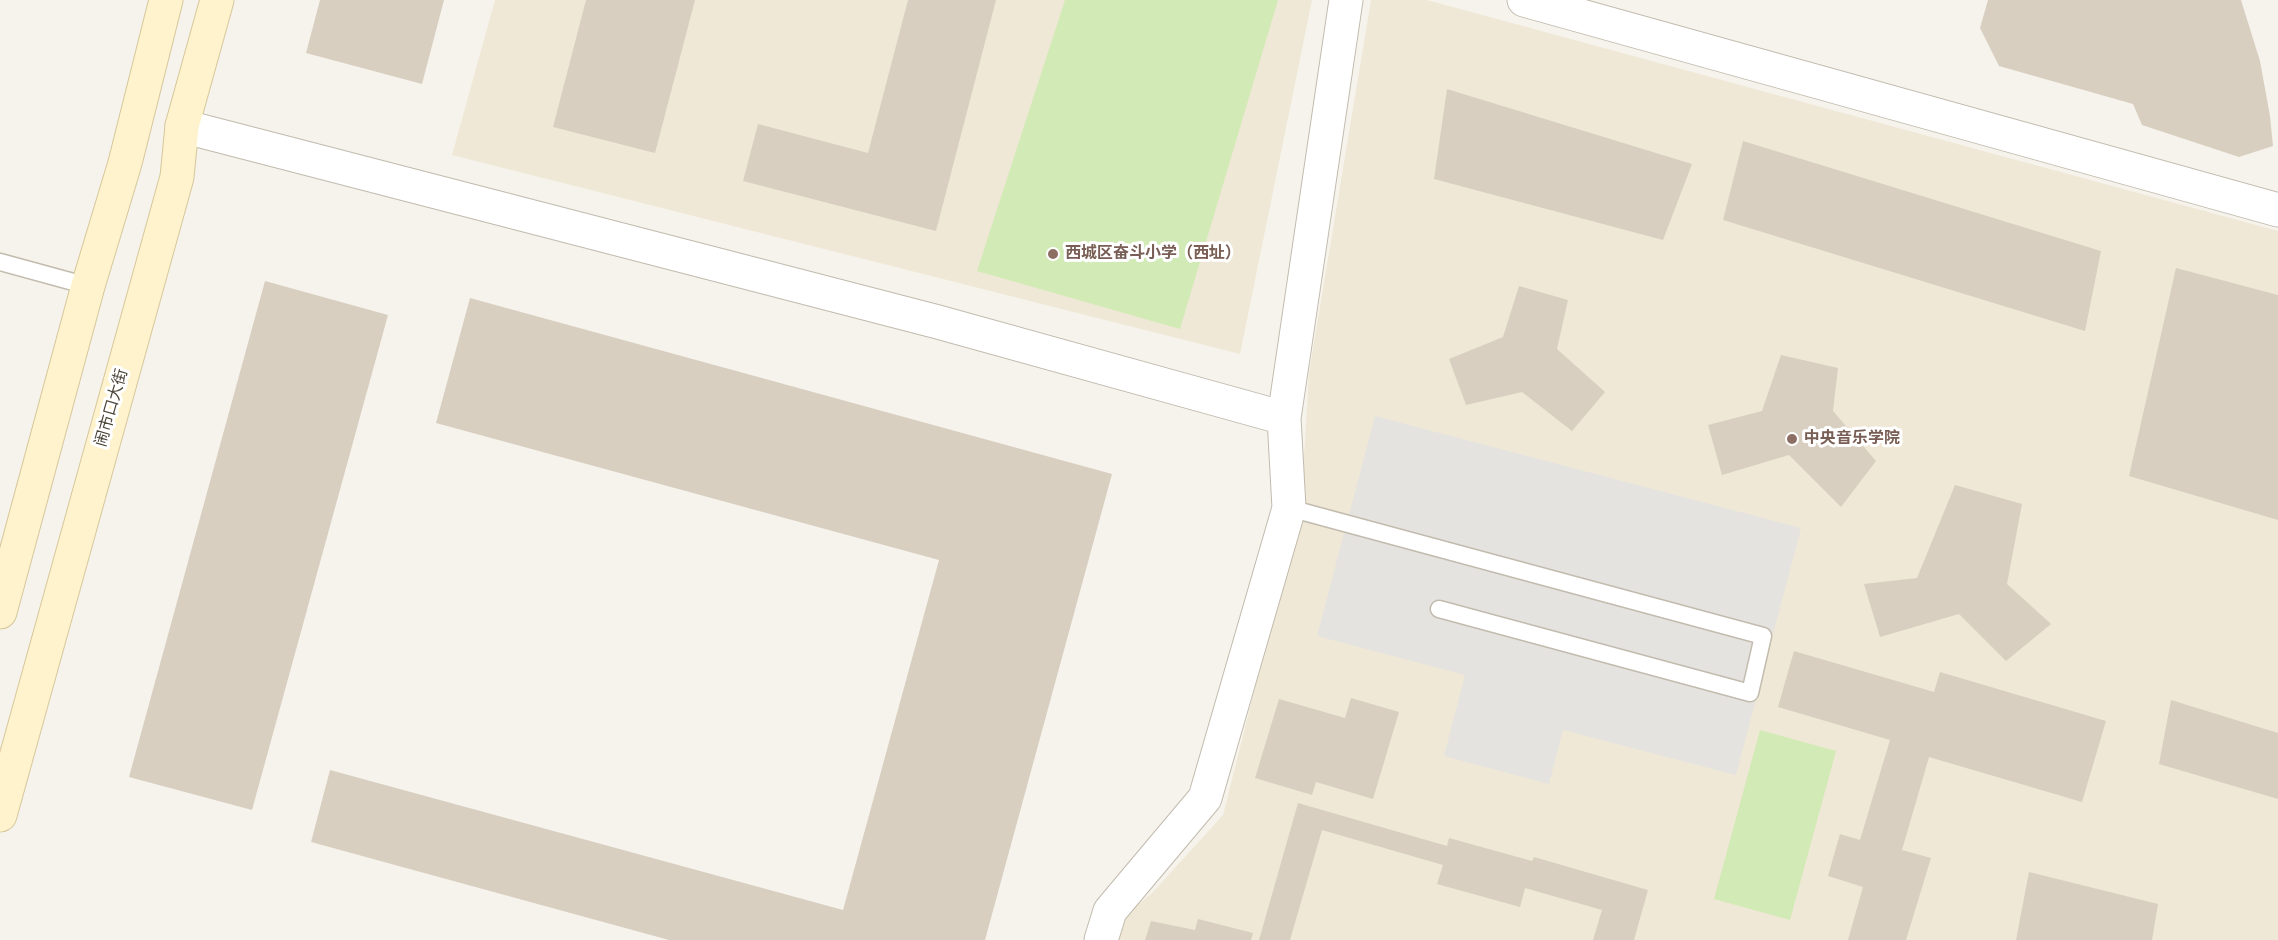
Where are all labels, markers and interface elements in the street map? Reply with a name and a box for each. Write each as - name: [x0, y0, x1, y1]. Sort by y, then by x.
- place label: 西城区奋斗小学（西址）: [1065, 244, 1241, 264]
- marker: 西城区奋斗小学（西址）: [1046, 247, 1060, 261]
- street label: 闹市口大街: [92, 367, 132, 449]
- place label: 中央音乐学院: [1804, 429, 1900, 449]
- marker: 中央音乐学院: [1785, 432, 1799, 446]

